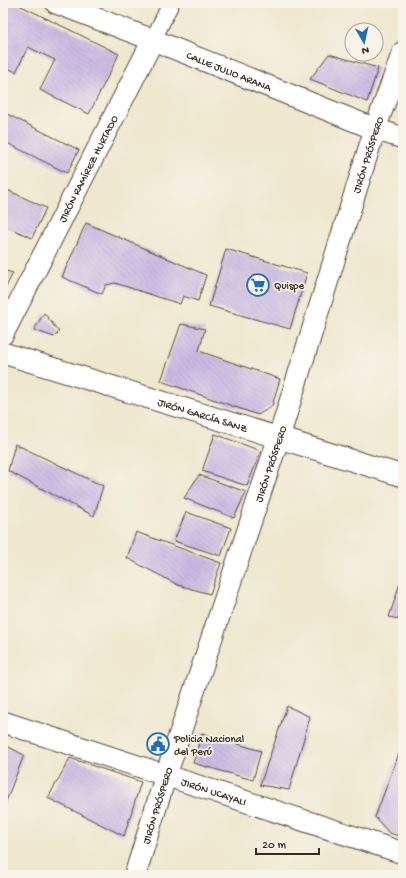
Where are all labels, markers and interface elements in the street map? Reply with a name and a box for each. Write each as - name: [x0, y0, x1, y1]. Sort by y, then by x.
- north arrow: [344, 22, 384, 62]
- text: N: [361, 43, 370, 56]
- street label: CALLE JULIO ARANA: [184, 50, 273, 95]
- street label: JIRÓN RAMÍREZ HURTADO: [57, 113, 122, 225]
- street label: JIRÓN PRÓSPERO: [351, 115, 387, 195]
- supermarket icon: Quispe: [245, 272, 271, 298]
- place label: Quispe: [274, 281, 304, 293]
- street label: JIRÓN GARCÍA SANZ: [156, 397, 249, 436]
- street label: JIRÓN PRÓSPERO: [254, 424, 290, 504]
- public building icon: Policia Nacional del Perú: [145, 731, 171, 757]
- place label: Policia Nacional del Perú: [173, 734, 245, 759]
- street label: JIRÓN PRÓSPERO: [141, 766, 176, 846]
- street label: JIRÓN UCAYALI: [179, 777, 248, 809]
- scale bar: [256, 830, 319, 856]
- text: 20 m: [262, 839, 287, 853]

